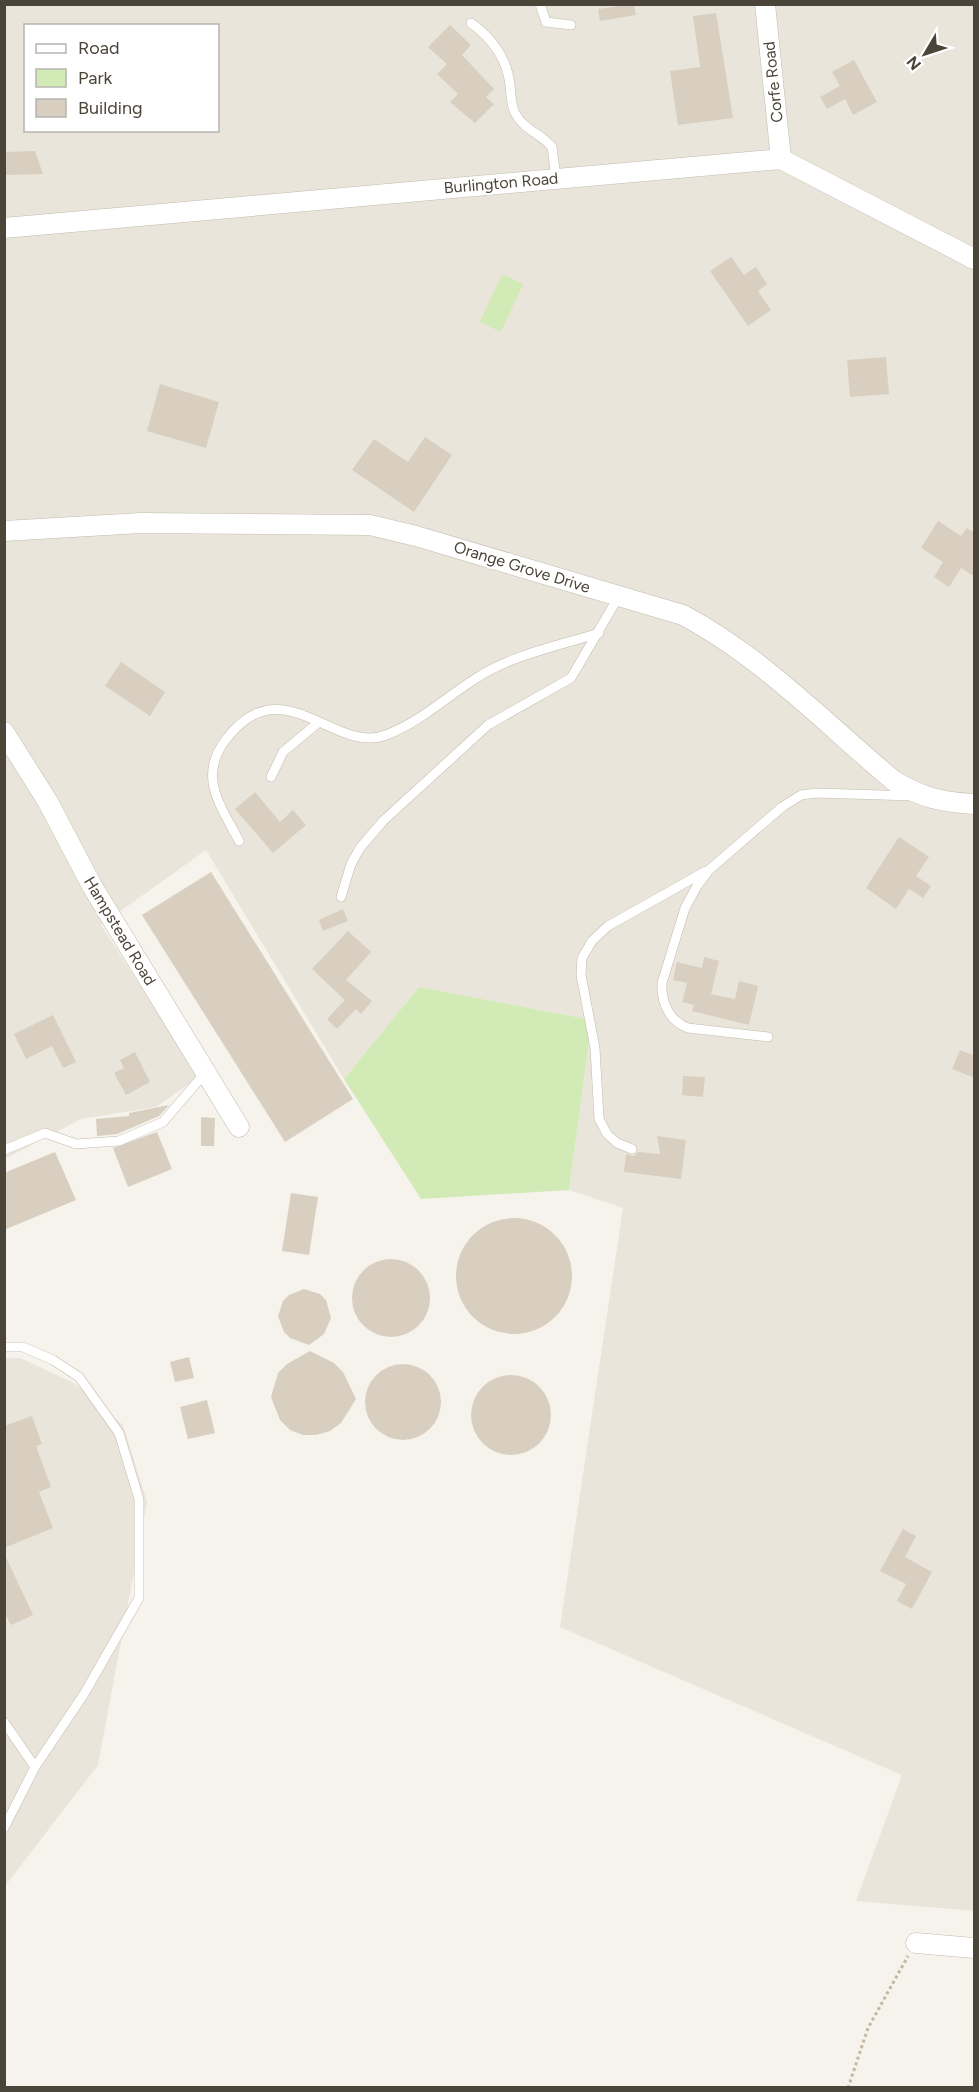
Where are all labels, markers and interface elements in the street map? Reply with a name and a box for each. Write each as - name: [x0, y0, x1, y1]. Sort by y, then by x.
- legend: [24, 24, 219, 132]
- north arrow: [895, 24, 955, 84]
- text: Road: [78, 37, 119, 59]
- street label: Corfe Road: [759, 40, 787, 124]
- text: N: [902, 52, 925, 74]
- text: Park: [78, 67, 113, 89]
- text: Building: [78, 97, 143, 119]
- street label: Burlington Road: [443, 169, 559, 197]
- street label: Orange Grove Drive: [452, 537, 593, 597]
- street label: Hampstead Road: [80, 873, 160, 989]

